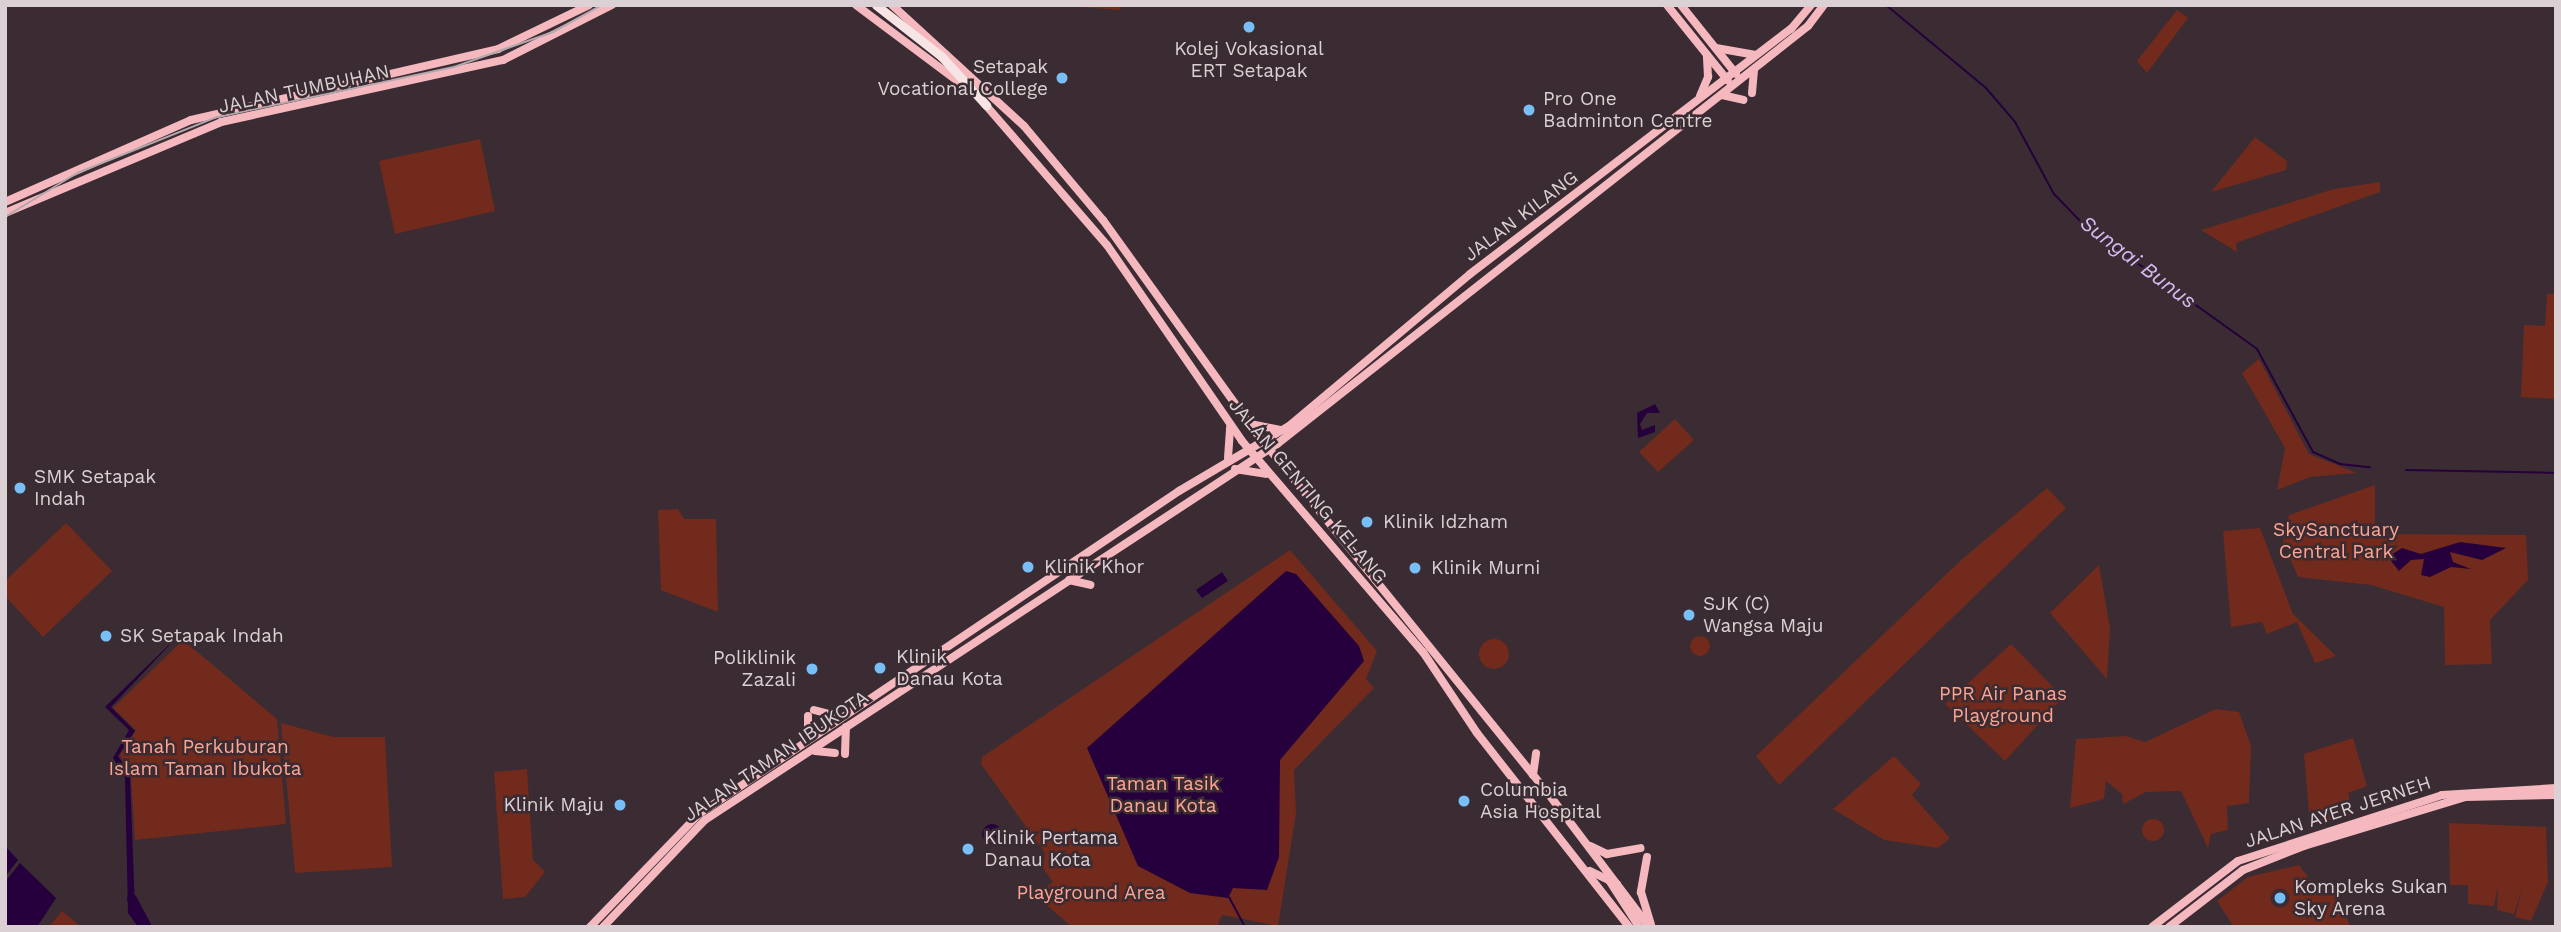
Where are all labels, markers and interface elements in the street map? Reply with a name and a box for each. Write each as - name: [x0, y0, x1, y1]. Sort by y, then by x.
- marker: Kolej Vokasional ERT Setapak: [1241, 19, 1257, 35]
- place label: Kolej Vokasional ERT Setapak: [1174, 38, 1324, 82]
- place label: Setapak Vocational College: [877, 56, 1048, 100]
- street label: JALAN TUMBUHAN: [216, 60, 392, 118]
- marker: Setapak Vocational College: [1054, 70, 1070, 86]
- place label: Pro One Badminton Centre: [1543, 88, 1712, 132]
- marker: Pro One Badminton Centre: [1521, 102, 1537, 118]
- street label: JALAN KILANG: [1459, 166, 1583, 266]
- water label: Sungai Bunus: [2075, 210, 2201, 314]
- street label: JALAN GENTING KELANG: [1224, 394, 1392, 588]
- place label: SMK Setapak Indah: [34, 466, 156, 510]
- marker: SMK Setapak Indah: [12, 480, 28, 496]
- place label: Klinik Idzham: [1383, 511, 1509, 533]
- marker: Klinik Idzham: [1357, 512, 1377, 532]
- park label: SkySanctuary Central Park: [2273, 519, 2399, 563]
- place label: Klinik Khor: [1044, 556, 1145, 578]
- marker: Klinik Khor: [1018, 557, 1038, 577]
- place label: Klinik Murni: [1431, 557, 1541, 579]
- marker: Klinik Murni: [1405, 558, 1425, 578]
- place label: SJK (C) Wangsa Maju: [1703, 593, 1824, 637]
- marker: SJK (C) Wangsa Maju: [1681, 607, 1697, 623]
- place label: SK Setapak Indah: [120, 625, 284, 647]
- marker: SK Setapak Indah: [98, 628, 114, 644]
- place label: Klinik Danau Kota: [896, 646, 1003, 690]
- place label: Poliklinik Zazali: [713, 647, 796, 691]
- marker: Klinik Danau Kota: [870, 658, 890, 678]
- marker: Poliklinik Zazali: [802, 659, 822, 679]
- park label: PPR Air Panas Playground: [1939, 683, 2067, 727]
- street label: JALAN TAMAN IBUKOTA: [679, 686, 873, 826]
- park label: Tanah Perkuburan Islam Taman Ibukota: [108, 736, 302, 780]
- street label: JALAN AYER JERNEH: [2241, 771, 2435, 853]
- park label: Taman Tasik Danau Kota: [1106, 773, 1220, 817]
- place label: Columbia Asia Hospital: [1480, 779, 1601, 823]
- marker: Columbia Asia Hospital: [1454, 791, 1474, 811]
- place label: Klinik Maju: [503, 794, 604, 816]
- marker: Klinik Maju: [610, 795, 630, 815]
- place label: Klinik Pertama Danau Kota: [984, 827, 1119, 871]
- marker: Klinik Pertama Danau Kota: [958, 839, 978, 859]
- place label: Kompleks Sukan Sky Arena: [2294, 876, 2448, 920]
- park label: Playground Area: [1016, 882, 1166, 904]
- marker: Kompleks Sukan Sky Arena: [2272, 890, 2288, 906]

